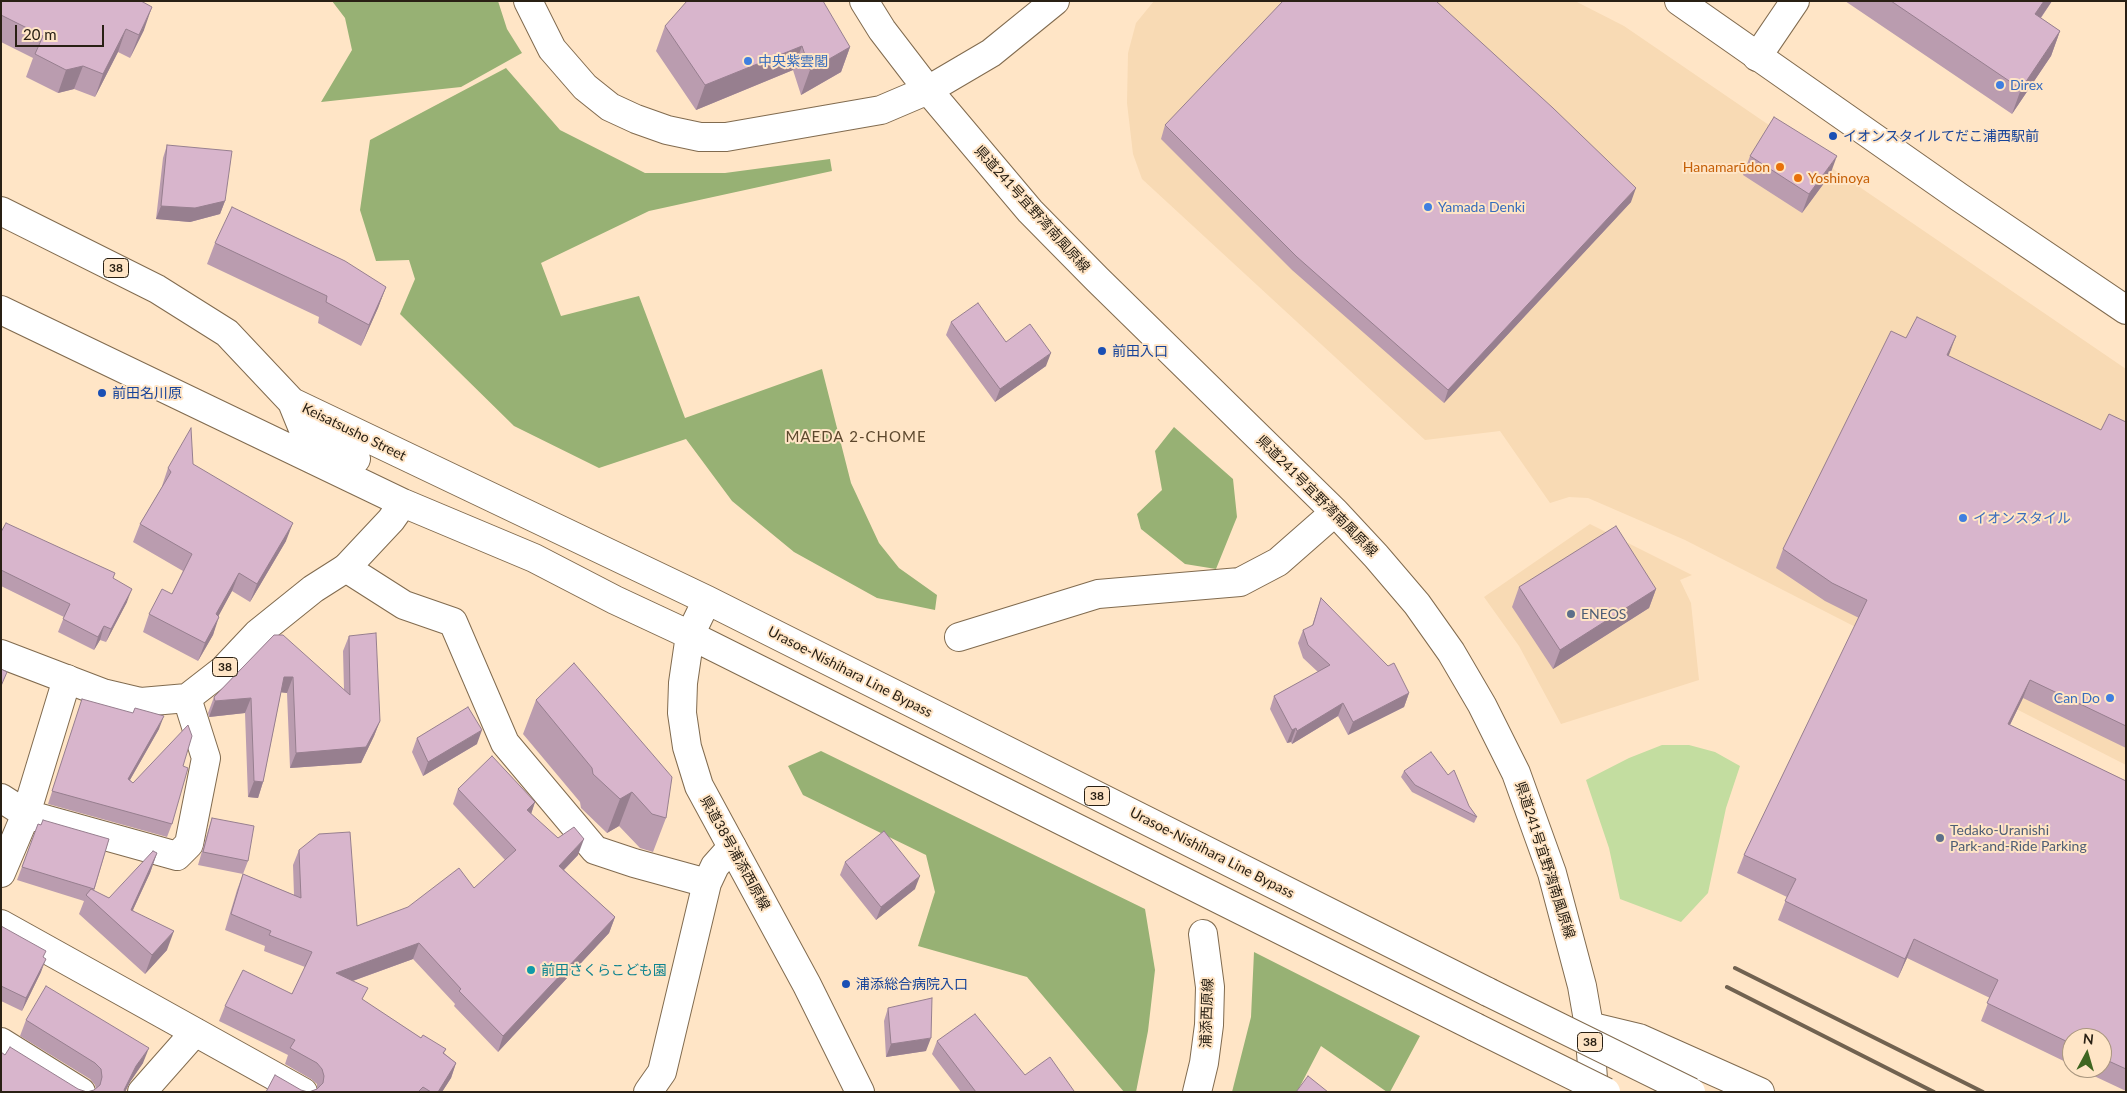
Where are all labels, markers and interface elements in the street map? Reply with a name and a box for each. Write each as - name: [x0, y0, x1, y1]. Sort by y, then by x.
- scale bar: [18, 15, 106, 47]
- text: 20 m: [23, 25, 57, 43]
- place label: 中央紫雲閣: [758, 53, 828, 69]
- marker: 中央紫雲閣: [742, 55, 754, 67]
- place label: Direx: [2010, 77, 2043, 93]
- marker: Direx: [1994, 79, 2006, 91]
- place label: イオンスタイルてだこ浦西駅前: [1843, 128, 2039, 144]
- marker: イオンスタイルてだこ浦西駅前: [1827, 130, 1839, 142]
- street label: 県道241号宜野湾南風原線: [971, 142, 1093, 276]
- place label: Hanamarūdon: [1683, 159, 1770, 175]
- marker: Hanamarūdon: [1774, 161, 1786, 173]
- place label: Yoshinoya: [1808, 170, 1870, 186]
- marker: Yoshinoya: [1792, 172, 1804, 184]
- place label: Yamada Denki: [1438, 199, 1525, 215]
- marker: Yamada Denki: [1422, 201, 1434, 213]
- road number: 38: [104, 258, 128, 278]
- place label: 前田入口: [1112, 343, 1168, 359]
- marker: 前田入口: [1096, 345, 1108, 357]
- place label: 前田名川原: [112, 385, 182, 401]
- marker: 前田名川原: [96, 387, 108, 399]
- street label: Keisatsusho Street: [299, 400, 409, 464]
- district label: MAEDA 2-CHOME: [784, 428, 928, 446]
- street label: 県道241号宜野湾南風原線: [1253, 432, 1381, 560]
- place label: イオンスタイル: [1973, 510, 2071, 526]
- marker: イオンスタイル: [1957, 512, 1969, 524]
- place label: ENEOS: [1581, 606, 1626, 622]
- marker: ENEOS: [1565, 608, 1577, 620]
- street label: Urasoe-Nishihara Line Bypass: [765, 623, 935, 721]
- road number: 38: [212, 658, 238, 676]
- place label: Can Do: [2054, 690, 2100, 706]
- marker: Can Do: [2104, 692, 2116, 704]
- street label: 県道241号宜野湾南風原線: [1512, 779, 1578, 941]
- road number: 38: [1084, 786, 1110, 806]
- street label: 県道38号浦添西原線: [697, 793, 773, 913]
- street label: Urasoe-Nishihara Line Bypass: [1127, 804, 1297, 902]
- place label: Tedako-Uranishi Park-and-Ride Parking: [1950, 822, 2087, 854]
- marker: Tedako-Uranishi Park-and-Ride Parking: [1934, 832, 1946, 844]
- place label: 前田さくらこども園: [541, 962, 667, 978]
- marker: 前田さくらこども園: [525, 964, 537, 976]
- place label: 浦添総合病院入口: [856, 976, 968, 992]
- marker: 浦添総合病院入口: [840, 978, 852, 990]
- street label: 浦添西原線: [1197, 978, 1217, 1048]
- north arrow: [2062, 1028, 2112, 1078]
- text: N: [2082, 1030, 2095, 1048]
- road number: 38: [1578, 1032, 1602, 1052]

